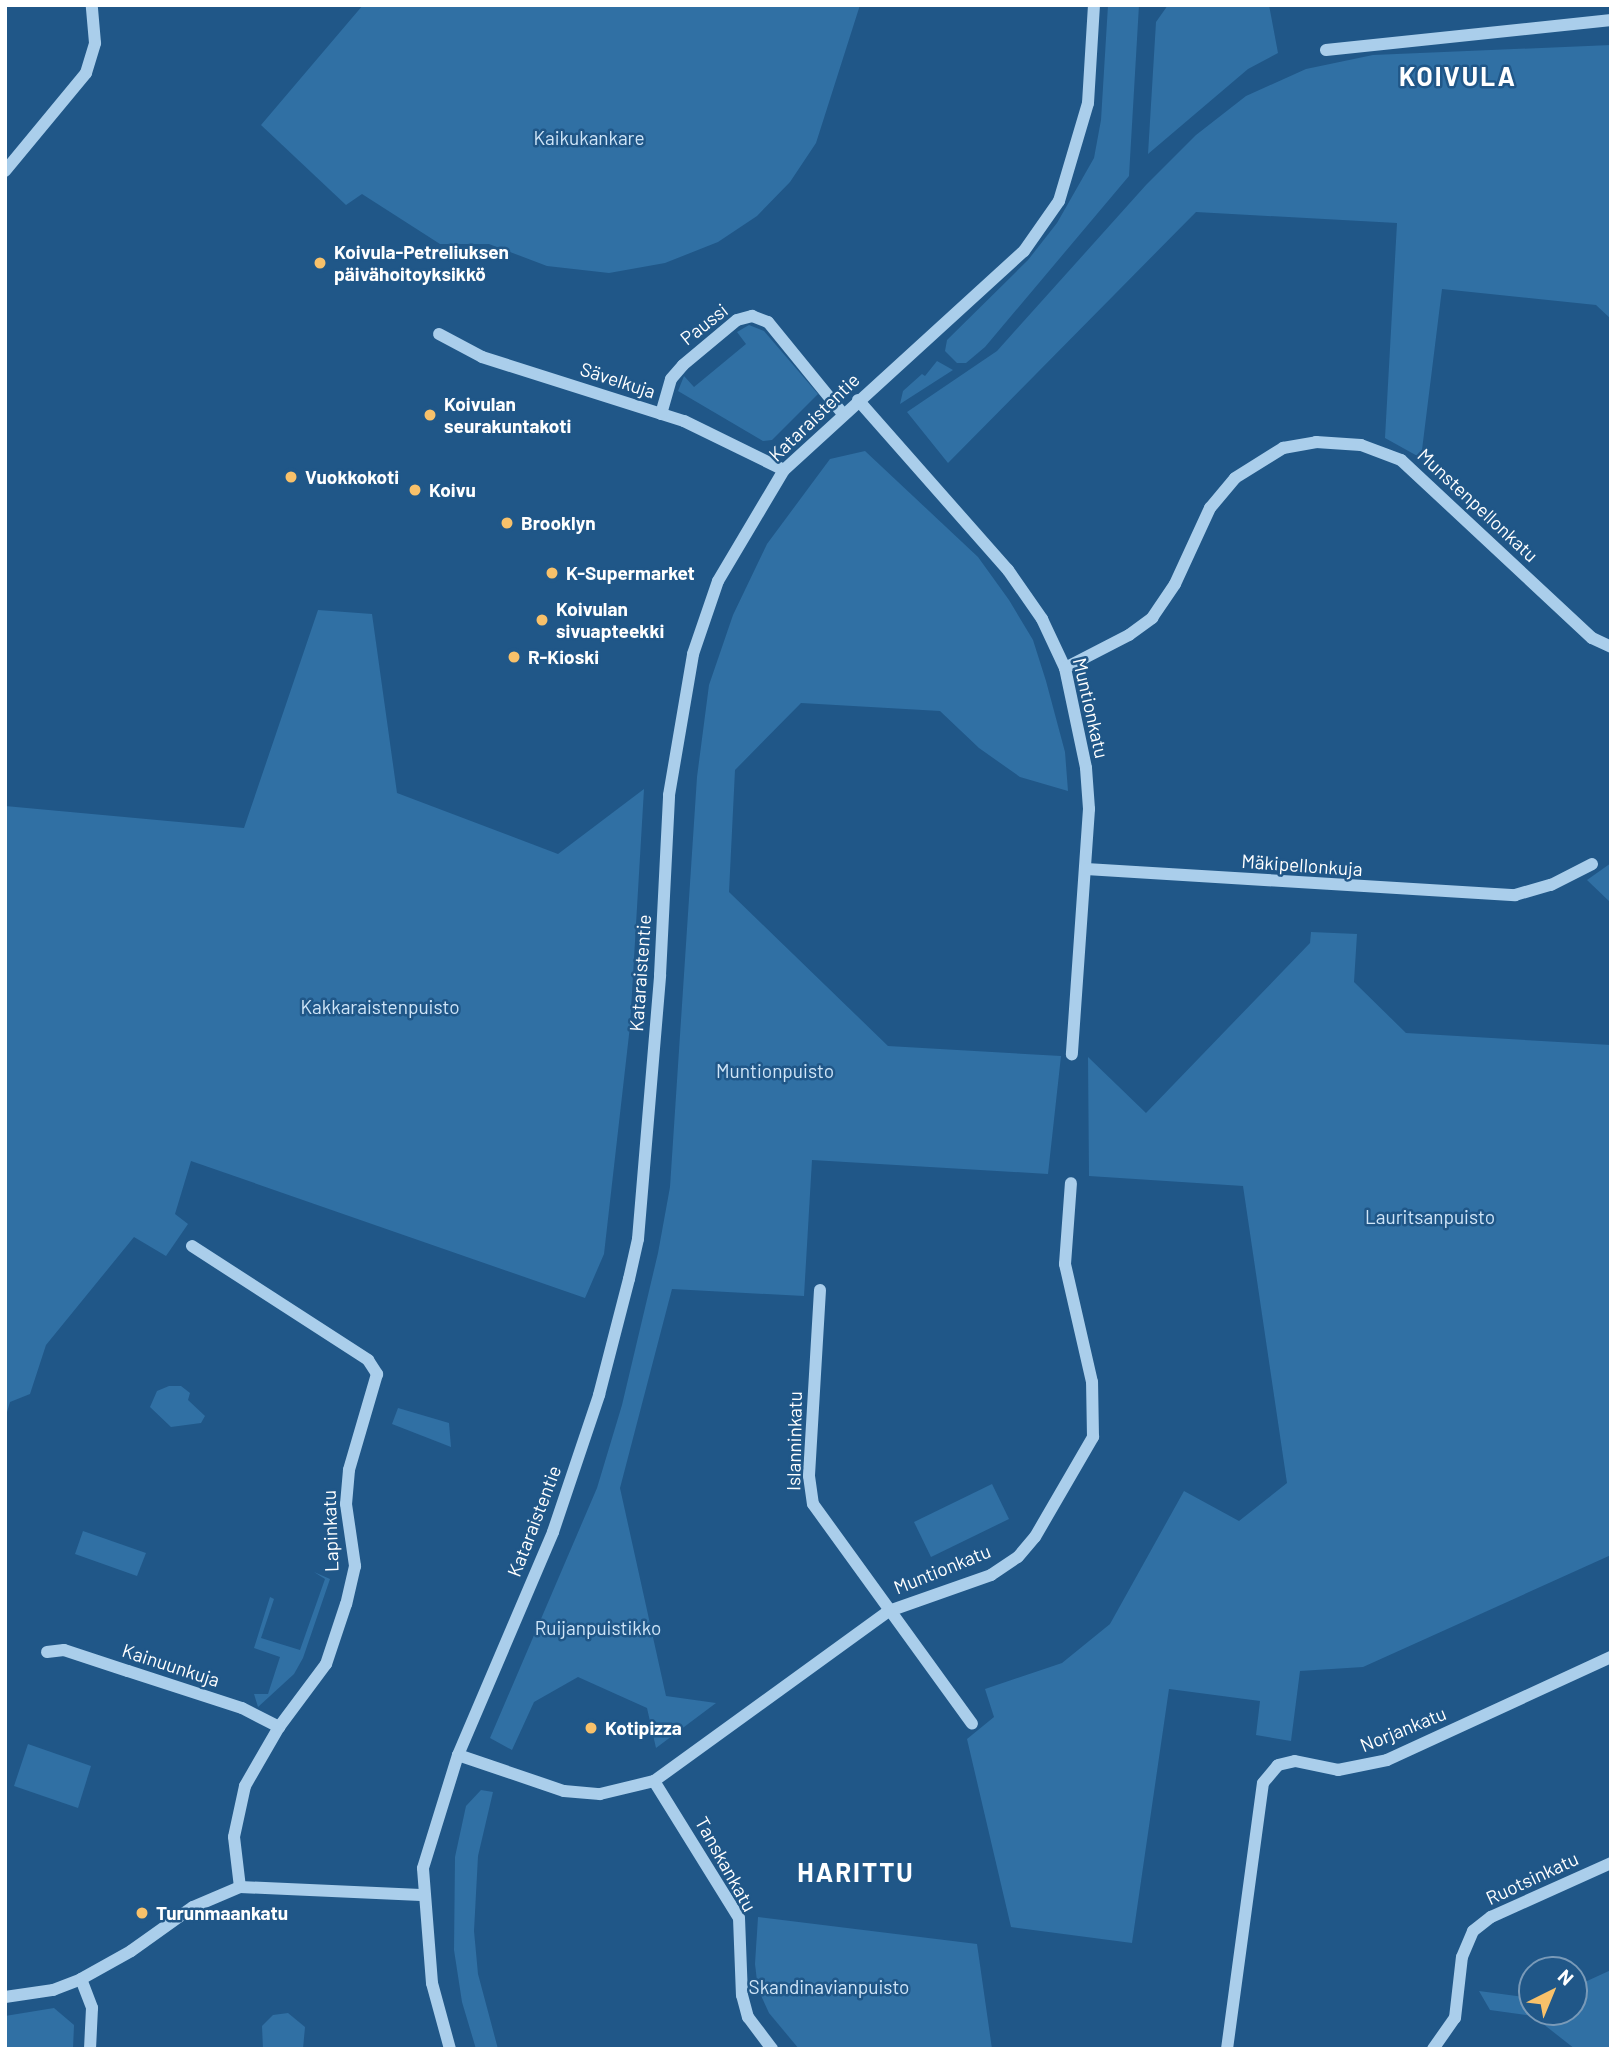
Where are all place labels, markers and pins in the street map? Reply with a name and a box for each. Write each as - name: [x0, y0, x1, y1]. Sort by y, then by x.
- place label: Koivula-Petreliuksen päivähoitoyksikkö: [334, 241, 509, 285]
- marker: Koivula-Petreliuksen päivähoitoyksikkö: [312, 255, 328, 271]
- place label: Koivulan seurakuntakoti: [444, 393, 571, 437]
- marker: Koivulan seurakuntakoti: [422, 407, 438, 423]
- place label: Vuokkokoti: [305, 466, 399, 488]
- marker: Vuokkokoti: [283, 469, 299, 485]
- place label: Koivu: [429, 479, 476, 501]
- marker: Koivu: [407, 482, 423, 498]
- place label: Brooklyn: [521, 512, 596, 534]
- marker: Brooklyn: [499, 515, 515, 531]
- place label: K-Supermarket: [566, 562, 695, 584]
- marker: K-Supermarket: [544, 565, 560, 581]
- place label: Koivulan sivuapteekki: [556, 598, 664, 642]
- marker: Koivulan sivuapteekki: [534, 612, 550, 628]
- place label: R-Kioski: [528, 646, 599, 668]
- marker: R-Kioski: [506, 649, 522, 665]
- place label: Kotipizza: [605, 1717, 682, 1739]
- marker: Kotipizza: [583, 1720, 599, 1736]
- place label: Turunmaankatu: [156, 1902, 288, 1924]
- marker: Turunmaankatu: [134, 1905, 150, 1921]

